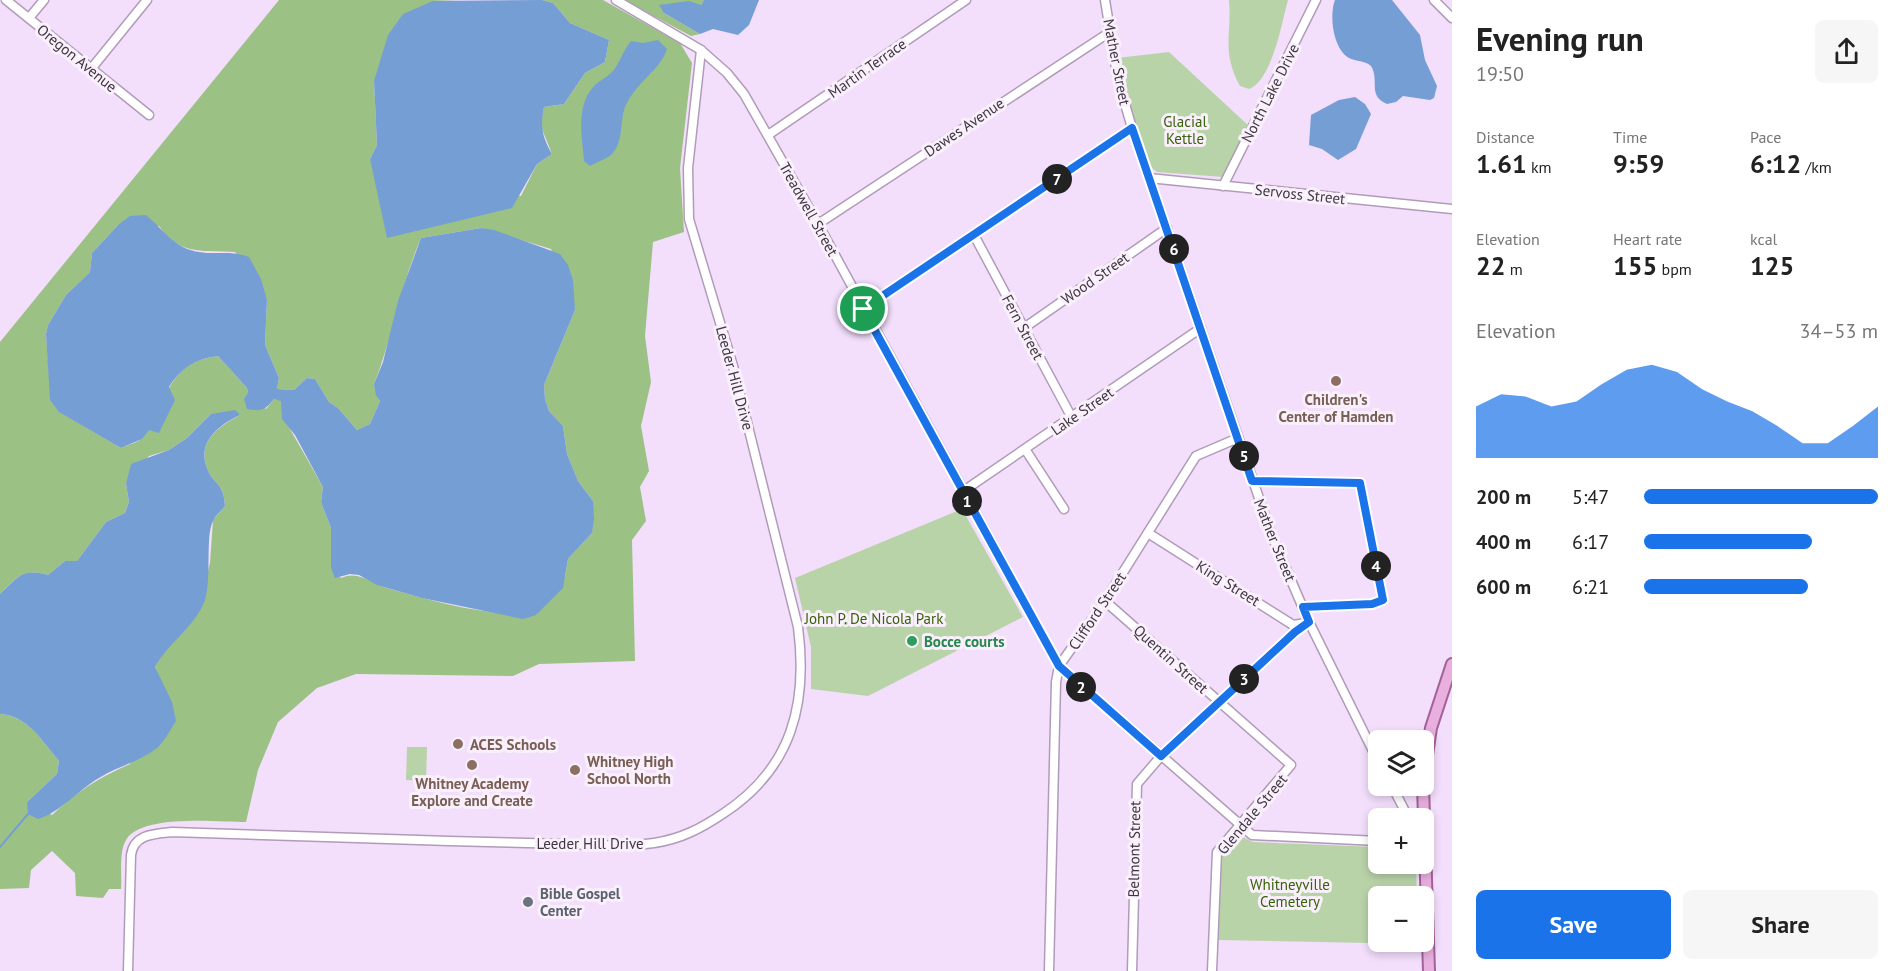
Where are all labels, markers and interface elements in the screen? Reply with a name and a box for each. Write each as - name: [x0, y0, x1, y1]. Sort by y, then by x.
- street label: Mather Street: [1099, 17, 1135, 107]
- text: Evening run: [1476, 17, 1644, 60]
- street label: Oregon Avenue: [33, 20, 121, 96]
- button: share: [1815, 20, 1878, 83]
- street label: Martin Terrace: [824, 34, 910, 102]
- street label: North Lake Drive: [1237, 41, 1303, 145]
- text: 19:50: [1476, 61, 1524, 87]
- street label: Dawes Avenue: [920, 93, 1008, 161]
- park label: Glacial Kettle: [1163, 112, 1207, 148]
- text: Distance: [1476, 127, 1535, 147]
- text: Time: [1613, 127, 1647, 147]
- text: Pace: [1750, 127, 1781, 147]
- text: 1.61: [1476, 147, 1527, 180]
- text: 9:59: [1613, 147, 1664, 180]
- text: 6:12: [1750, 147, 1801, 180]
- text: km: [1527, 157, 1552, 177]
- text: /km: [1801, 157, 1832, 177]
- street label: Treadwell Street: [775, 159, 843, 259]
- pin: 7: [1042, 164, 1072, 194]
- text: 7: [1052, 169, 1062, 189]
- street label: Servoss Street: [1254, 180, 1346, 208]
- text: Elevation: [1476, 229, 1540, 249]
- text: Heart rate: [1613, 229, 1682, 249]
- text: kcal: [1750, 229, 1777, 249]
- pin: 6: [1159, 234, 1189, 264]
- text: 6: [1169, 239, 1179, 259]
- street label: Wood Street: [1057, 248, 1133, 308]
- text: 22: [1476, 249, 1505, 282]
- text: 155: [1613, 249, 1657, 282]
- text: 125: [1750, 249, 1794, 282]
- text: m: [1505, 259, 1523, 279]
- text: bpm: [1657, 259, 1692, 279]
- pin: [837, 283, 888, 334]
- street label: Fern Street: [998, 291, 1048, 363]
- icon: arrive: [846, 292, 879, 325]
- text: Elevation: [1476, 318, 1556, 344]
- text: 34–53 m: [1800, 318, 1878, 344]
- street label: Leeder Hill Drive: [712, 324, 758, 432]
- marker: Children's Center of Hamden: [1329, 374, 1343, 388]
- street label: Lake Street: [1047, 383, 1117, 439]
- place label: Children's Center of Hamden: [1278, 390, 1394, 426]
- pin: 5: [1229, 441, 1259, 471]
- text: 5: [1239, 446, 1249, 466]
- text: 200 m: [1476, 484, 1531, 510]
- text: 5:47: [1572, 484, 1609, 510]
- pin: 1: [952, 486, 982, 516]
- text: 1: [962, 491, 972, 511]
- street label: Mather Street: [1250, 496, 1300, 584]
- text: 400 m: [1476, 529, 1531, 555]
- text: 6:17: [1572, 529, 1609, 555]
- pin: 4: [1361, 551, 1391, 581]
- street label: King Street: [1193, 556, 1263, 610]
- text: 4: [1371, 556, 1381, 576]
- street label: Clifford Street: [1064, 568, 1130, 654]
- text: 600 m: [1476, 574, 1531, 600]
- text: 6:21: [1572, 574, 1609, 600]
- park label: John P. De Nicola Park: [804, 609, 944, 628]
- street label: Quentin Street: [1130, 621, 1212, 697]
- place label: Bocce courts: [924, 632, 1004, 651]
- marker: Bocce courts: [905, 634, 919, 648]
- pin: 3: [1229, 664, 1259, 694]
- text: 3: [1239, 669, 1249, 689]
- pin: 2: [1066, 672, 1096, 702]
- text: 2: [1076, 677, 1086, 697]
- map controls: [1368, 730, 1434, 952]
- button: layers: [1368, 730, 1434, 796]
- place label: ACES Schools: [470, 735, 556, 754]
- marker: ACES Schools: [451, 737, 465, 751]
- place label: Whitney High School North: [587, 752, 673, 788]
- marker: Whitney Academy Explore and Create: [465, 758, 479, 772]
- marker: Whitney High School North: [568, 763, 582, 777]
- street label: Glendale Street: [1213, 770, 1291, 858]
- place label: Whitney Academy Explore and Create: [411, 774, 533, 810]
- street label: Belmont Street: [1124, 801, 1144, 897]
- button: +: [1368, 808, 1434, 874]
- street label: Leeder Hill Drive: [536, 834, 644, 853]
- park label: Whitneyville Cemetery: [1250, 875, 1330, 911]
- place label: Bible Gospel Center: [540, 884, 621, 920]
- button: −: [1368, 886, 1434, 952]
- button: Save: [1476, 890, 1671, 959]
- button: Share: [1683, 890, 1878, 959]
- marker: Bible Gospel Center: [521, 895, 535, 909]

